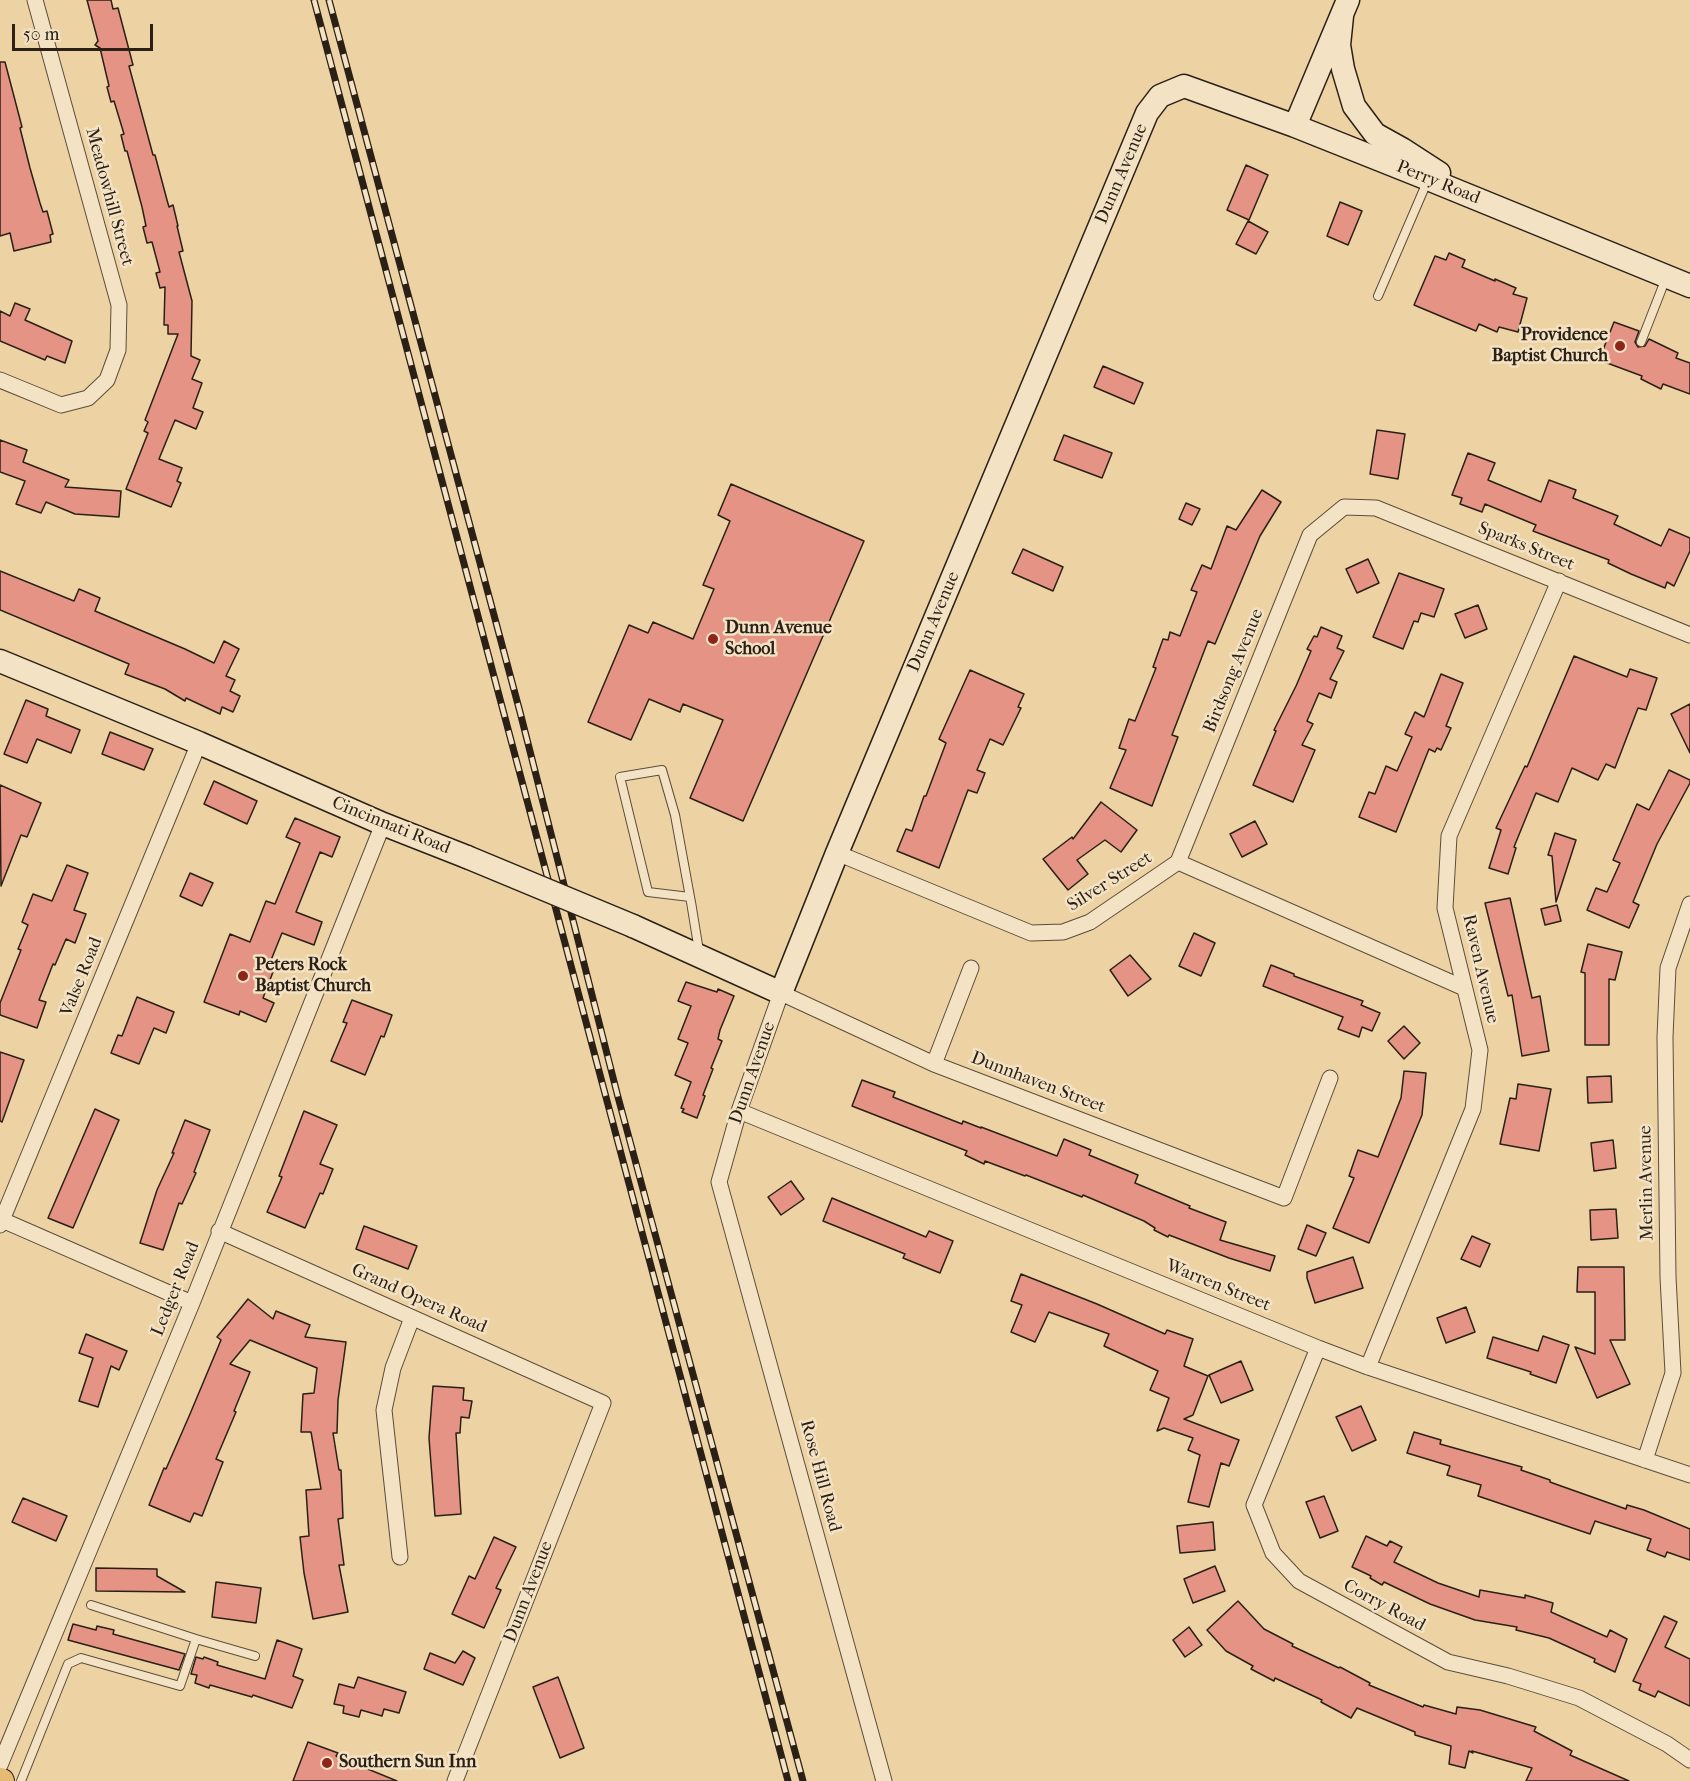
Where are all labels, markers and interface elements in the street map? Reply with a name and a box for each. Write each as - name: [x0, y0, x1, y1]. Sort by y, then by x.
- scale bar: [15, 12, 156, 50]
- text: 50 m: [23, 24, 59, 45]
- street label: Dunn Avenue: [1091, 121, 1153, 227]
- street label: Meadowhill Street: [80, 126, 138, 268]
- street label: Perry Road: [1393, 156, 1483, 210]
- place label: Providence Baptist Church: [1492, 325, 1608, 368]
- marker: Providence Baptist Church: [1613, 339, 1627, 353]
- street label: Sparks Street: [1475, 518, 1577, 576]
- street label: Dunn Avenue: [903, 569, 965, 675]
- street label: Birdsong Avenue: [1199, 606, 1269, 736]
- place label: Dunn Avenue School: [725, 618, 832, 660]
- marker: Dunn Avenue School: [706, 632, 720, 646]
- street label: Cincinnati Road: [329, 792, 453, 860]
- street label: Silver Street: [1064, 847, 1156, 917]
- street label: Raven Avenue: [1457, 912, 1503, 1026]
- street label: Valse Road: [56, 934, 108, 1020]
- place label: Peters Rock Baptist Church: [255, 955, 371, 998]
- marker: Peters Rock Baptist Church: [236, 969, 250, 983]
- street label: Dunn Avenue: [725, 1019, 781, 1127]
- street label: Dunnhaven Street: [968, 1047, 1108, 1119]
- street label: Merlin Avenue: [1635, 1125, 1659, 1241]
- street label: Ledger Road: [147, 1239, 205, 1339]
- street label: Warren Street: [1163, 1255, 1273, 1317]
- street label: Grand Opera Road: [348, 1259, 490, 1339]
- street label: Rose Hill Road: [795, 1418, 845, 1534]
- street label: Dunn Avenue: [500, 1538, 558, 1646]
- street label: Corry Road: [1339, 1575, 1429, 1637]
- place label: Southern Sun Inn: [339, 1752, 476, 1774]
- marker: Southern Sun Inn: [320, 1756, 334, 1770]

